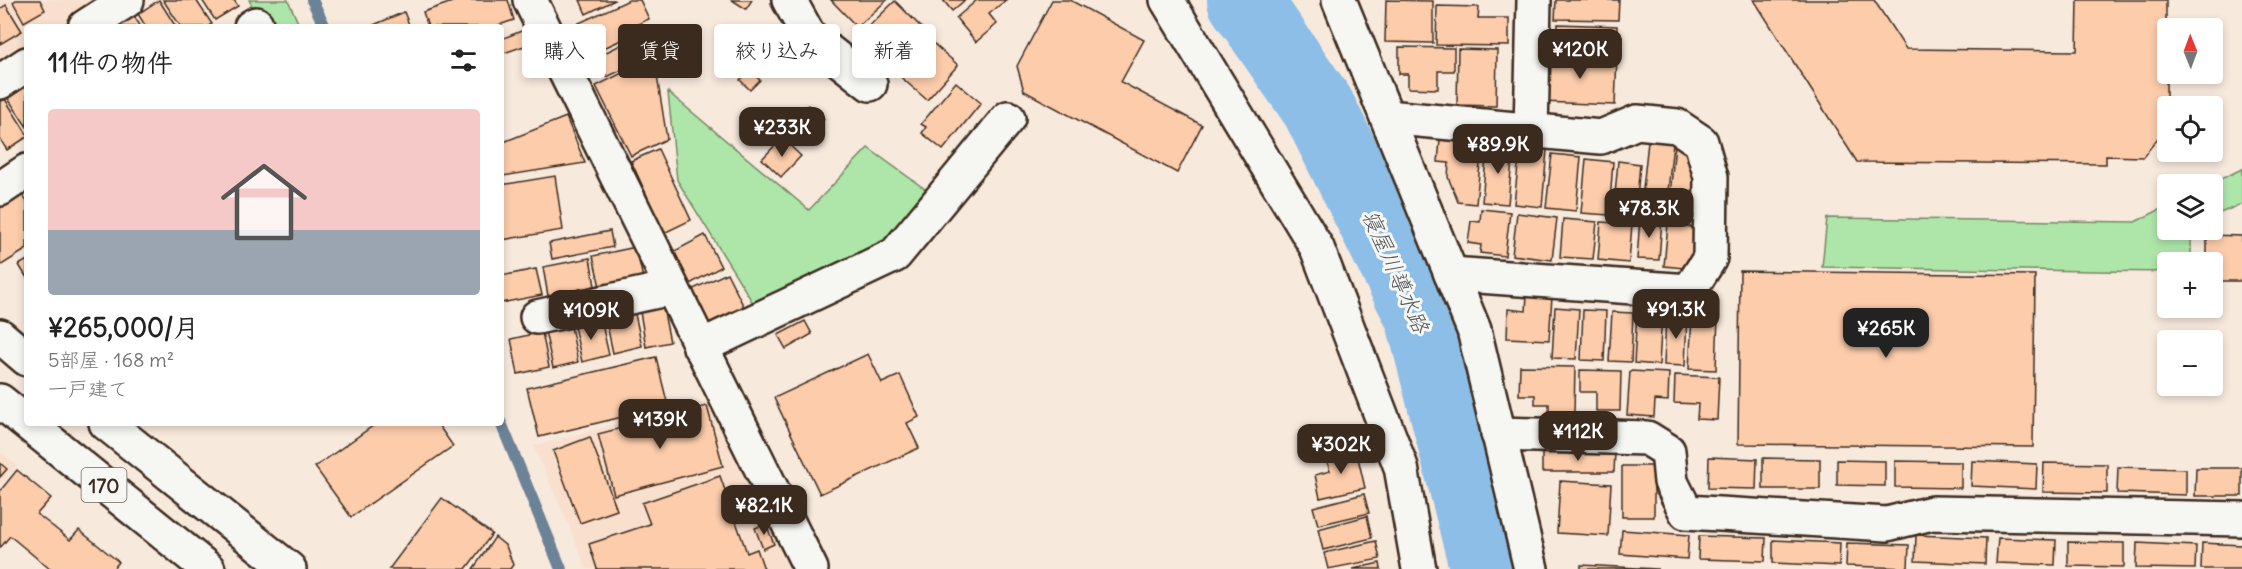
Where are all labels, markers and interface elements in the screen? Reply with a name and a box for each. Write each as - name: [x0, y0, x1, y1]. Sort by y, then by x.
- north arrow: [2157, 18, 2223, 84]
- map controls: [2157, 18, 2223, 396]
- chip: 購入: [522, 24, 606, 78]
- chip: 賃貸: [618, 24, 702, 78]
- chip: 絞り込み: [714, 24, 840, 78]
- chip: 新着: [852, 24, 936, 78]
- pin: ¥120K: [1538, 29, 1622, 80]
- text: ¥120K: [1552, 36, 1608, 61]
- icon: filters: [447, 44, 480, 77]
- text: 11件の物件: [48, 46, 173, 79]
- button: locate: [2157, 96, 2223, 162]
- pin: ¥233K: [740, 107, 824, 158]
- text: ¥233K: [753, 114, 811, 139]
- pin: ¥89.9K: [1449, 124, 1547, 175]
- text: ¥89.9K: [1467, 131, 1529, 156]
- icon: home: [210, 148, 318, 256]
- button: layers: [2157, 174, 2223, 240]
- pin: ¥78.3K: [1600, 188, 1698, 239]
- text: ¥78.3K: [1619, 195, 1679, 220]
- water label: 寝屋川導水路: [1356, 205, 1436, 339]
- button: +: [2157, 252, 2223, 318]
- pin: ¥91.3K: [1627, 289, 1725, 340]
- pin: ¥109K: [549, 290, 633, 341]
- text: ¥91.3K: [1647, 296, 1706, 321]
- text: ¥109K: [563, 297, 619, 322]
- pin: ¥265K: [1844, 308, 1928, 359]
- text: ¥265,000/月: [48, 311, 199, 344]
- text: ¥265K: [1857, 315, 1915, 340]
- button: −: [2157, 330, 2223, 396]
- text: 5部屋 · 168 m²: [48, 347, 174, 372]
- text: 一戸建て: [48, 376, 128, 401]
- pin: ¥139K: [618, 399, 702, 450]
- text: ¥139K: [633, 406, 687, 431]
- pin: ¥112K: [1536, 411, 1620, 462]
- text: ¥112K: [1553, 418, 1603, 443]
- pin: ¥302K: [1299, 424, 1383, 475]
- text: ¥302K: [1311, 431, 1371, 456]
- road number: 170: [82, 468, 126, 502]
- pin: ¥82.1K: [715, 485, 813, 536]
- text: ¥82.1K: [735, 492, 793, 517]

